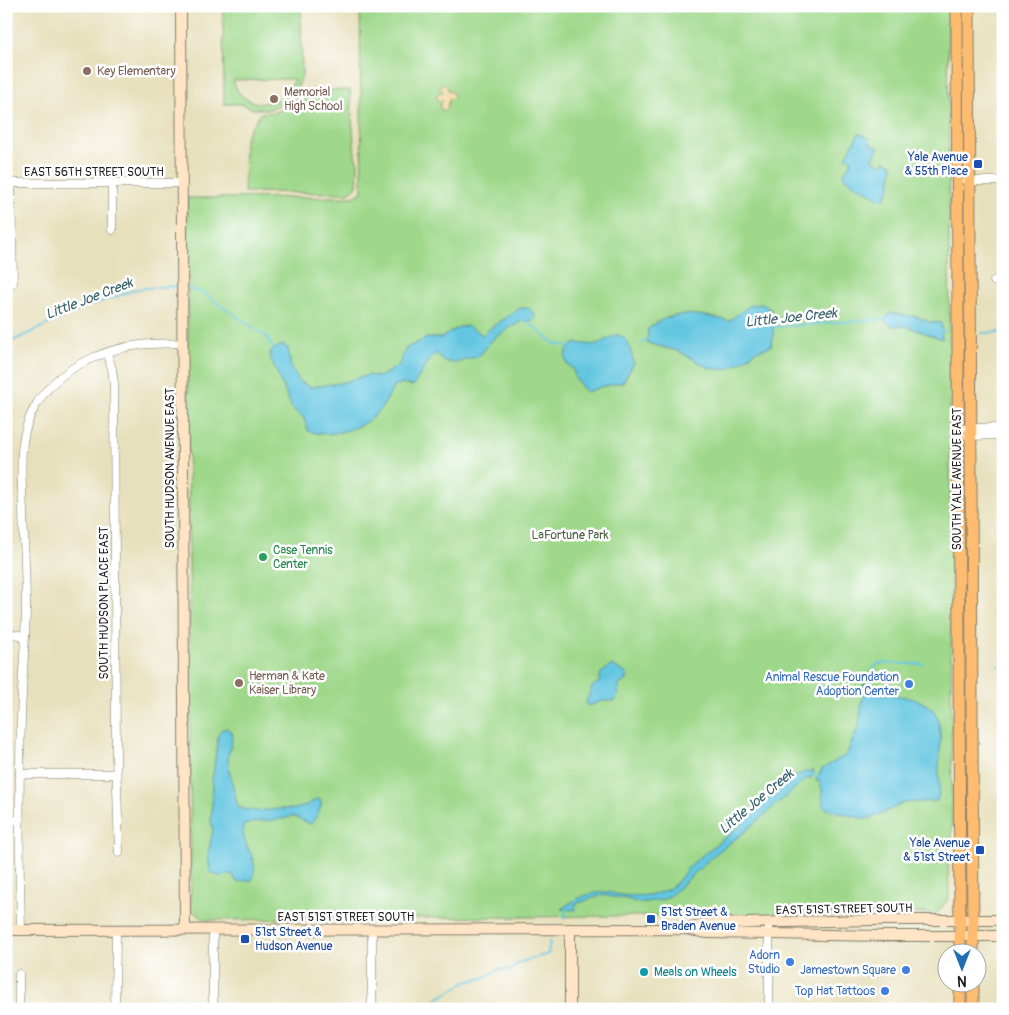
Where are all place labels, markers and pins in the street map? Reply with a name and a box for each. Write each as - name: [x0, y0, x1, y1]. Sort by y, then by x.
- place label: Key Elementary: [97, 64, 176, 79]
- marker: Key Elementary: [81, 65, 93, 77]
- place label: Memorial High School: [284, 85, 343, 114]
- marker: Memorial High School: [268, 93, 280, 105]
- place label: Yale Avenue & 55th Place: [905, 150, 968, 179]
- marker: Yale Avenue & 55th Place: [972, 158, 984, 170]
- place label: Case Tennis Center: [273, 543, 333, 572]
- marker: Case Tennis Center: [257, 551, 269, 563]
- place label: Herman & Kate Kaiser Library: [249, 669, 325, 698]
- place label: Animal Rescue Foundation Adoption Center: [765, 670, 900, 699]
- marker: Herman & Kate Kaiser Library: [233, 677, 245, 689]
- marker: Animal Rescue Foundation Adoption Center: [903, 678, 915, 690]
- place label: Yale Avenue & 51st Street: [903, 836, 970, 865]
- marker: Yale Avenue & 51st Street: [974, 844, 986, 856]
- place label: 51st Street & Braden Avenue: [661, 905, 736, 934]
- marker: 51st Street & Braden Avenue: [645, 913, 657, 925]
- place label: 51st Street & Hudson Avenue: [255, 925, 333, 954]
- marker: 51st Street & Hudson Avenue: [239, 933, 251, 945]
- place label: Adorn Studio: [748, 948, 781, 977]
- marker: Adorn Studio: [784, 956, 796, 968]
- place label: Jamestown Square: [800, 963, 896, 978]
- marker: Jamestown Square: [900, 964, 912, 976]
- place label: Meals on Wheels: [654, 965, 737, 980]
- marker: Meals on Wheels: [638, 966, 650, 978]
- place label: Top Hat Tattoos: [795, 984, 876, 999]
- marker: Top Hat Tattoos: [879, 985, 891, 997]

